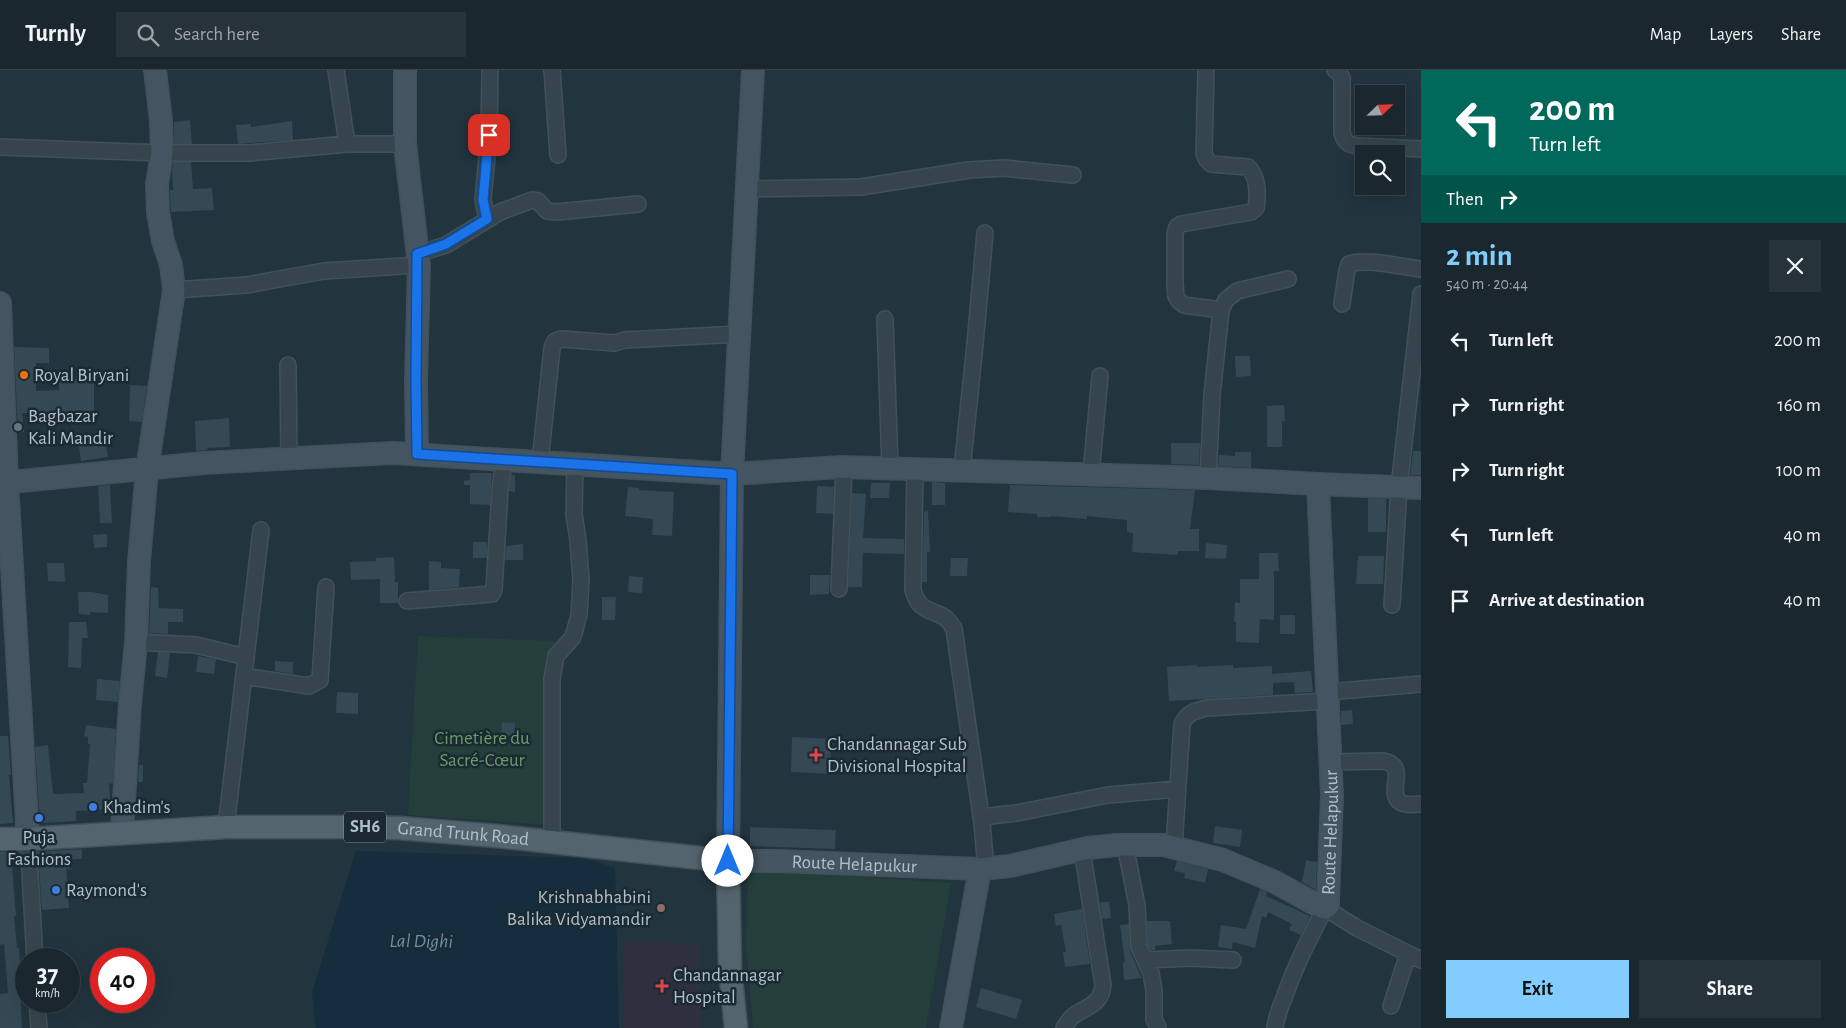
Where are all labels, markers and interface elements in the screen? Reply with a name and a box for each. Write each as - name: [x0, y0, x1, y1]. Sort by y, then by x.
- search box: [116, 12, 466, 57]
- icon: search: [134, 21, 162, 49]
- text: Turnly: [25, 22, 86, 46]
- text: Search here: [174, 25, 260, 44]
- text: Map: [1650, 26, 1681, 44]
- text: Layers: [1709, 26, 1753, 44]
- text: Share: [1781, 26, 1821, 44]
- north arrow: [1355, 85, 1405, 135]
- map controls: [1355, 85, 1405, 195]
- icon: left: [1446, 90, 1511, 155]
- text: 200 m: [1529, 92, 1616, 127]
- pin: [468, 114, 510, 156]
- icon: arrive: [475, 121, 503, 149]
- text: Turn left: [1529, 133, 1601, 155]
- button: search: [1355, 145, 1405, 195]
- icon: right: [1494, 185, 1522, 213]
- text: Then: [1446, 190, 1484, 209]
- button: close: [1769, 240, 1821, 292]
- text: 2 min: [1446, 241, 1513, 271]
- text: 540 m · 20:44: [1446, 276, 1528, 292]
- icon: left: [1446, 327, 1474, 355]
- text: Turn left: [1489, 331, 1553, 350]
- text: 200 m: [1774, 331, 1821, 350]
- place label: Royal Biryani: [34, 366, 129, 385]
- marker: Royal Biryani: [18, 369, 30, 381]
- icon: right: [1446, 392, 1474, 420]
- text: Turn right: [1489, 396, 1564, 415]
- text: 160 m: [1777, 396, 1821, 415]
- place label: Bagbazar Kali Mandir: [28, 407, 113, 448]
- marker: Bagbazar Kali Mandir: [12, 421, 24, 433]
- icon: right: [1446, 457, 1474, 485]
- text: Turn right: [1489, 461, 1564, 480]
- text: 100 m: [1776, 461, 1821, 480]
- icon: left: [1446, 522, 1474, 550]
- text: Turn left: [1489, 526, 1553, 545]
- text: 40 m: [1783, 526, 1821, 545]
- icon: arrive: [1446, 587, 1474, 615]
- text: Arrive at destination: [1489, 591, 1645, 610]
- text: 40 m: [1783, 591, 1821, 610]
- park label: Cimetière du Sacré-Cœur: [434, 729, 530, 770]
- place label: Chandannagar Sub Divisional Hospital: [827, 735, 967, 776]
- marker: Chandannagar Sub Divisional Hospital: [809, 748, 823, 762]
- street label: Route Helapukur: [1319, 770, 1342, 895]
- place label: Khadim's: [103, 798, 171, 817]
- marker: Khadim's: [87, 801, 99, 813]
- marker: Puja Fashions: [33, 812, 45, 824]
- road number: SH6: [344, 812, 386, 842]
- street label: Grand Trunk Road: [397, 818, 530, 849]
- place label: Puja Fashions: [7, 828, 71, 869]
- position arrow: [701, 834, 753, 886]
- street label: Route Helapukur: [791, 852, 917, 876]
- place label: Raymond's: [66, 881, 147, 900]
- marker: Raymond's: [50, 884, 62, 896]
- place label: Krishnabhabini Balika Vidyamandir: [507, 888, 651, 929]
- marker: Krishnabhabini Balika Vidyamandir: [655, 902, 667, 914]
- water label: Lal Dighi: [389, 931, 453, 951]
- speed limit sign: 40: [90, 948, 155, 1013]
- button: Exit: [1446, 960, 1629, 1018]
- button: Share: [1639, 960, 1821, 1018]
- text: 37: [37, 962, 58, 987]
- place label: Chandannagar Hospital: [673, 966, 782, 1007]
- marker: Chandannagar Hospital: [655, 979, 669, 993]
- text: km/h: [35, 987, 60, 999]

